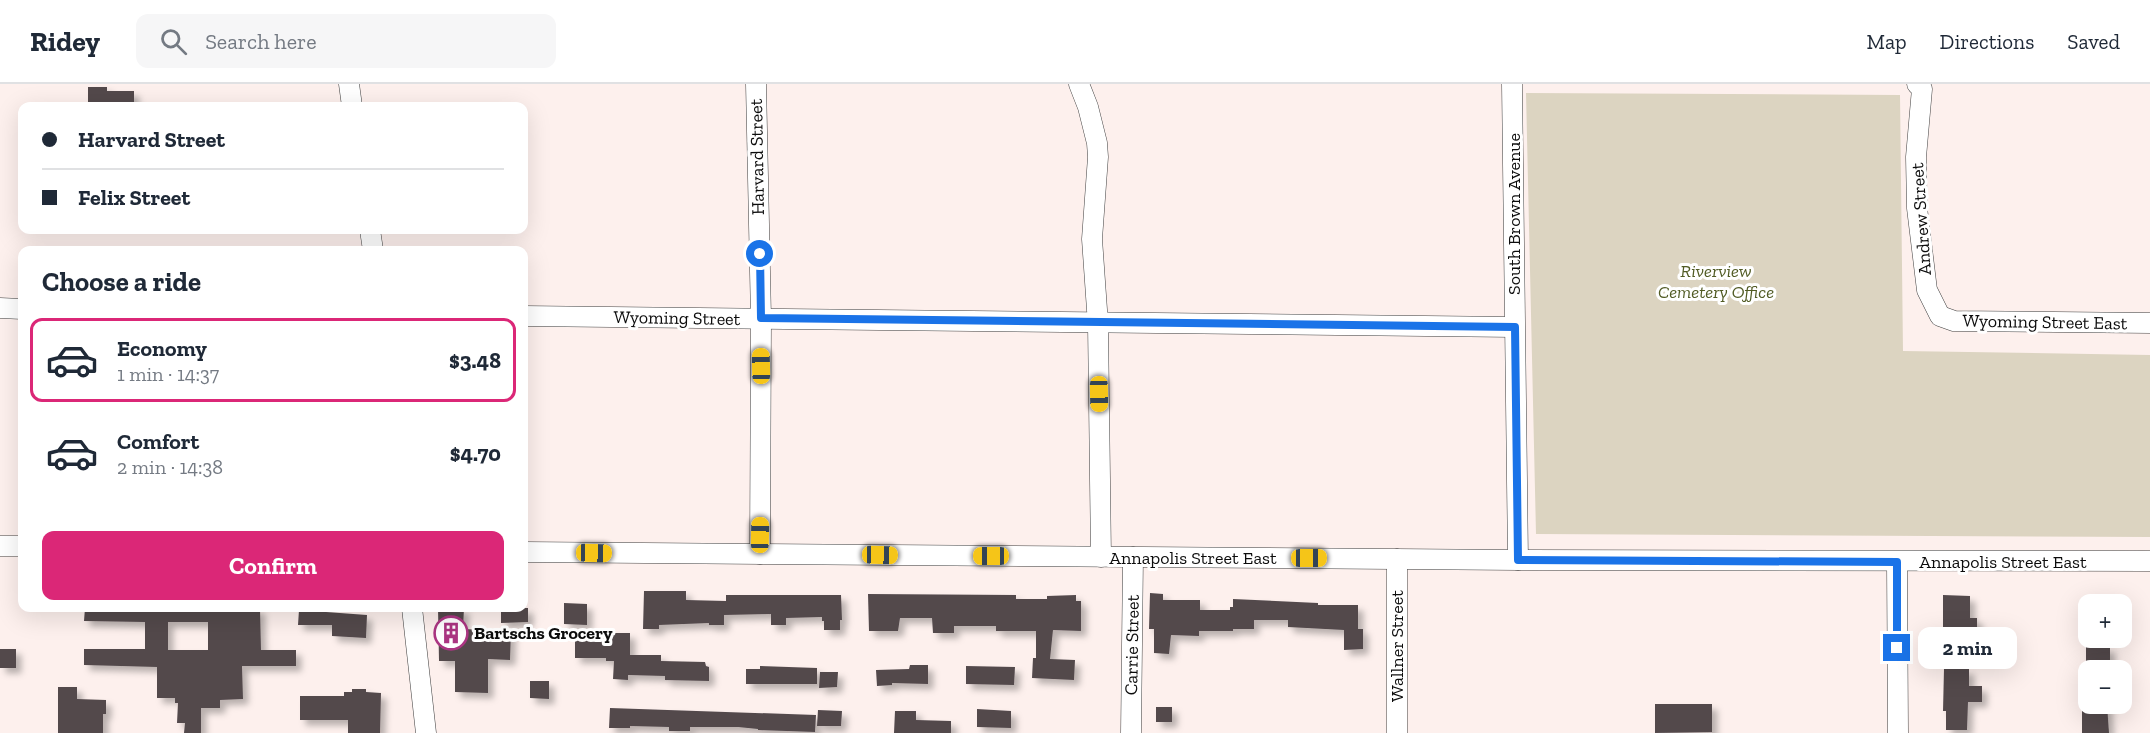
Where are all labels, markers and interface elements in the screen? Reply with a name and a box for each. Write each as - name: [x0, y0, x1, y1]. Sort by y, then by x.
- search box: [136, 14, 556, 68]
- text: Ridey: [30, 25, 100, 58]
- icon: search: [157, 25, 190, 58]
- text: Search here: [205, 28, 317, 55]
- text: Map: [1867, 29, 1907, 54]
- text: Directions: [1940, 29, 2034, 54]
- text: Saved: [2067, 29, 2120, 54]
- street label: Harvard Street: [745, 98, 769, 215]
- text: Harvard Street: [78, 126, 225, 153]
- street label: South Brown Avenue: [1503, 133, 1525, 295]
- street label: Andrew Street: [1906, 162, 1936, 276]
- text: Felix Street: [78, 184, 190, 211]
- route start: [746, 240, 773, 267]
- park label: Riverview Cemetery Office: [1658, 260, 1774, 303]
- text: Choose a ride: [42, 266, 201, 298]
- street label: Wyoming Street: [613, 306, 741, 330]
- street label: Wyoming Street East: [1963, 310, 2128, 334]
- icon: car: [45, 333, 99, 387]
- text: Economy: [117, 335, 207, 362]
- text: $3.48: [449, 347, 501, 374]
- car: [752, 348, 770, 384]
- text: 1 min · 14:37: [117, 362, 219, 386]
- car: [1090, 376, 1108, 412]
- icon: car: [45, 426, 99, 480]
- text: Comfort: [117, 428, 199, 455]
- text: $4.70: [450, 440, 501, 467]
- text: 2 min · 14:38: [117, 455, 223, 479]
- car: [751, 517, 769, 553]
- button: Confirm: [42, 531, 504, 600]
- car: [576, 544, 612, 562]
- car: [862, 546, 898, 564]
- car: [973, 547, 1009, 565]
- street label: Annapolis Street East: [1109, 547, 1277, 569]
- car: [1291, 549, 1327, 567]
- street label: Annapolis Street East: [1919, 551, 2087, 573]
- street label: Wallner Street: [1386, 590, 1408, 702]
- street label: Carrie Street: [1120, 594, 1144, 695]
- map controls: [2078, 594, 2132, 714]
- button: +: [2078, 594, 2132, 648]
- building icon: Bartschs Grocery: [433, 615, 469, 651]
- place label: Bartschs Grocery: [474, 622, 613, 644]
- callout: 2 min: [1918, 627, 2017, 669]
- route end: [1883, 634, 1910, 661]
- text: 2 min: [1943, 636, 1992, 660]
- button: −: [2078, 660, 2132, 714]

